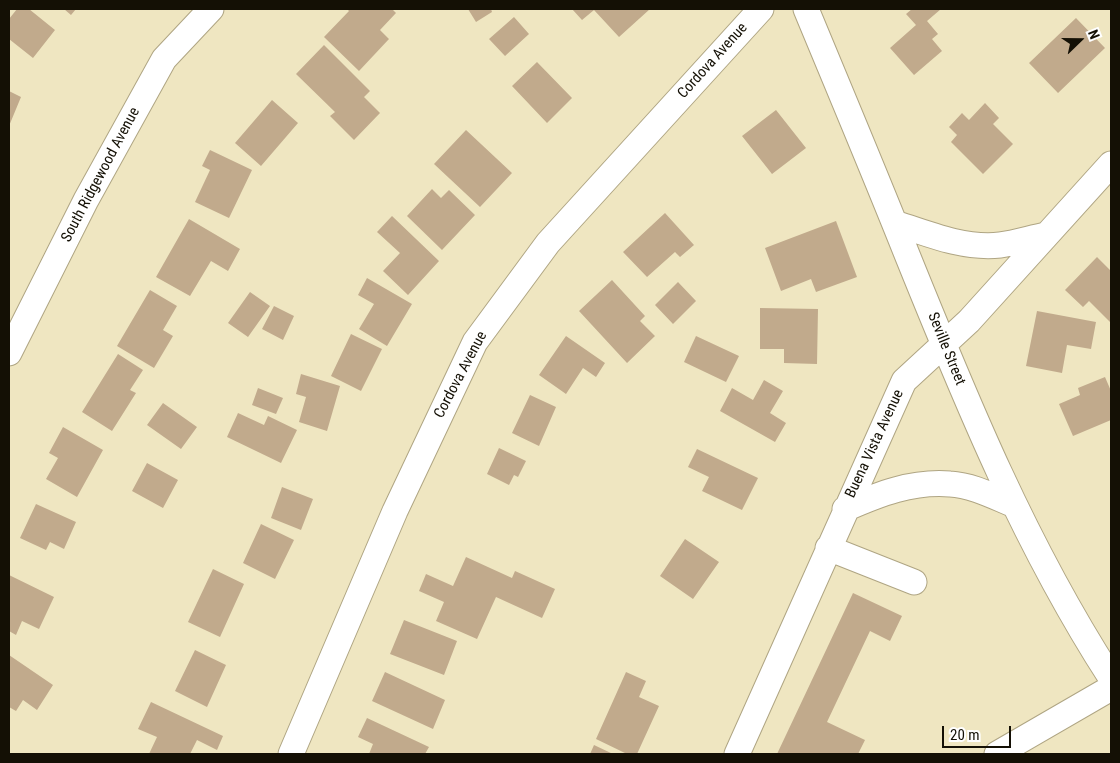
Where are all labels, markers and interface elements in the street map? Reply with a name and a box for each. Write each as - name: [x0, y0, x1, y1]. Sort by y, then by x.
- north arrow: [1055, 15, 1105, 65]
- street label: Cordova Avenue: [674, 20, 752, 102]
- text: N: [1085, 27, 1103, 41]
- street label: South Ridgewood Avenue: [58, 105, 144, 245]
- street label: Seville Street: [923, 310, 969, 388]
- street label: Cordova Avenue: [431, 329, 491, 421]
- street label: Buena Vista Avenue: [842, 387, 908, 501]
- scale bar: [945, 716, 1014, 748]
- text: 20 m: [950, 726, 980, 744]

